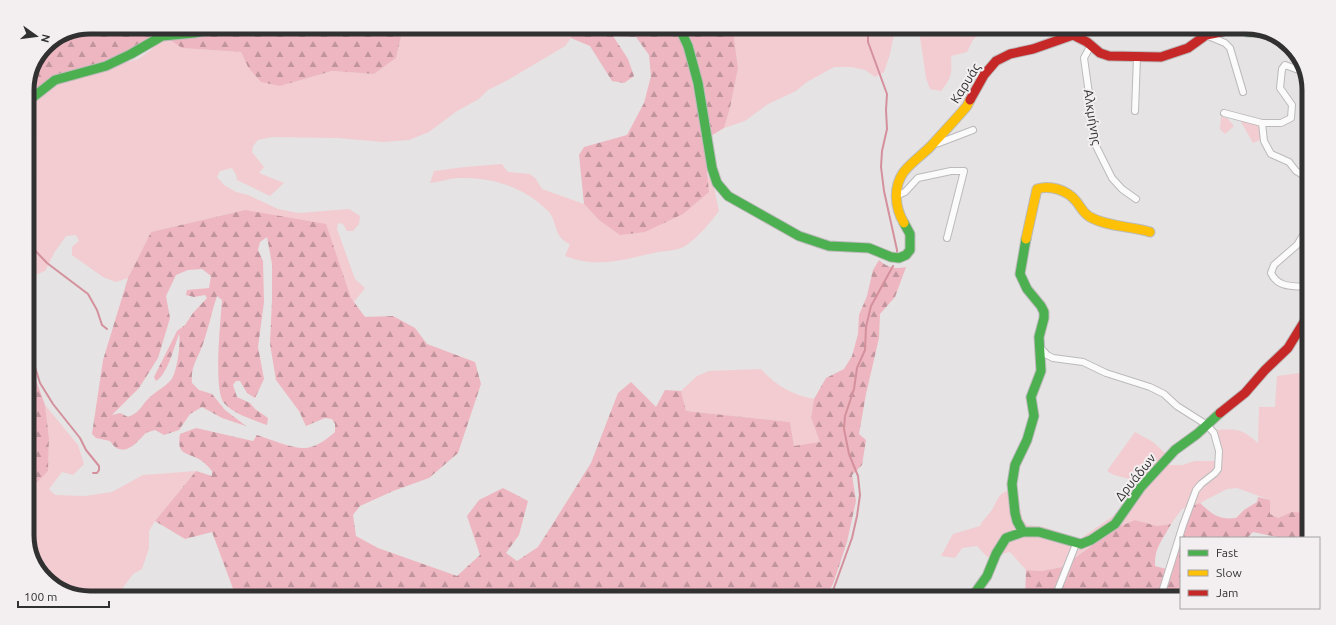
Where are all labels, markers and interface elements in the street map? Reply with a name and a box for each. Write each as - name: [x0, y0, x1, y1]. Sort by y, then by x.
- north arrow: [16, 16, 56, 56]
- text: N: [39, 33, 53, 44]
- street label: Καρυάς: [947, 60, 984, 106]
- street label: Αλκμήνης: [1081, 88, 1104, 146]
- street label: Δρυάδων: [1112, 450, 1158, 503]
- legend: [1180, 537, 1320, 609]
- text: Fast: [1216, 546, 1238, 559]
- text: Slow: [1216, 566, 1242, 579]
- scale bar: [18, 583, 109, 609]
- text: Jam: [1216, 586, 1238, 599]
- text: 100 m: [24, 590, 57, 603]

